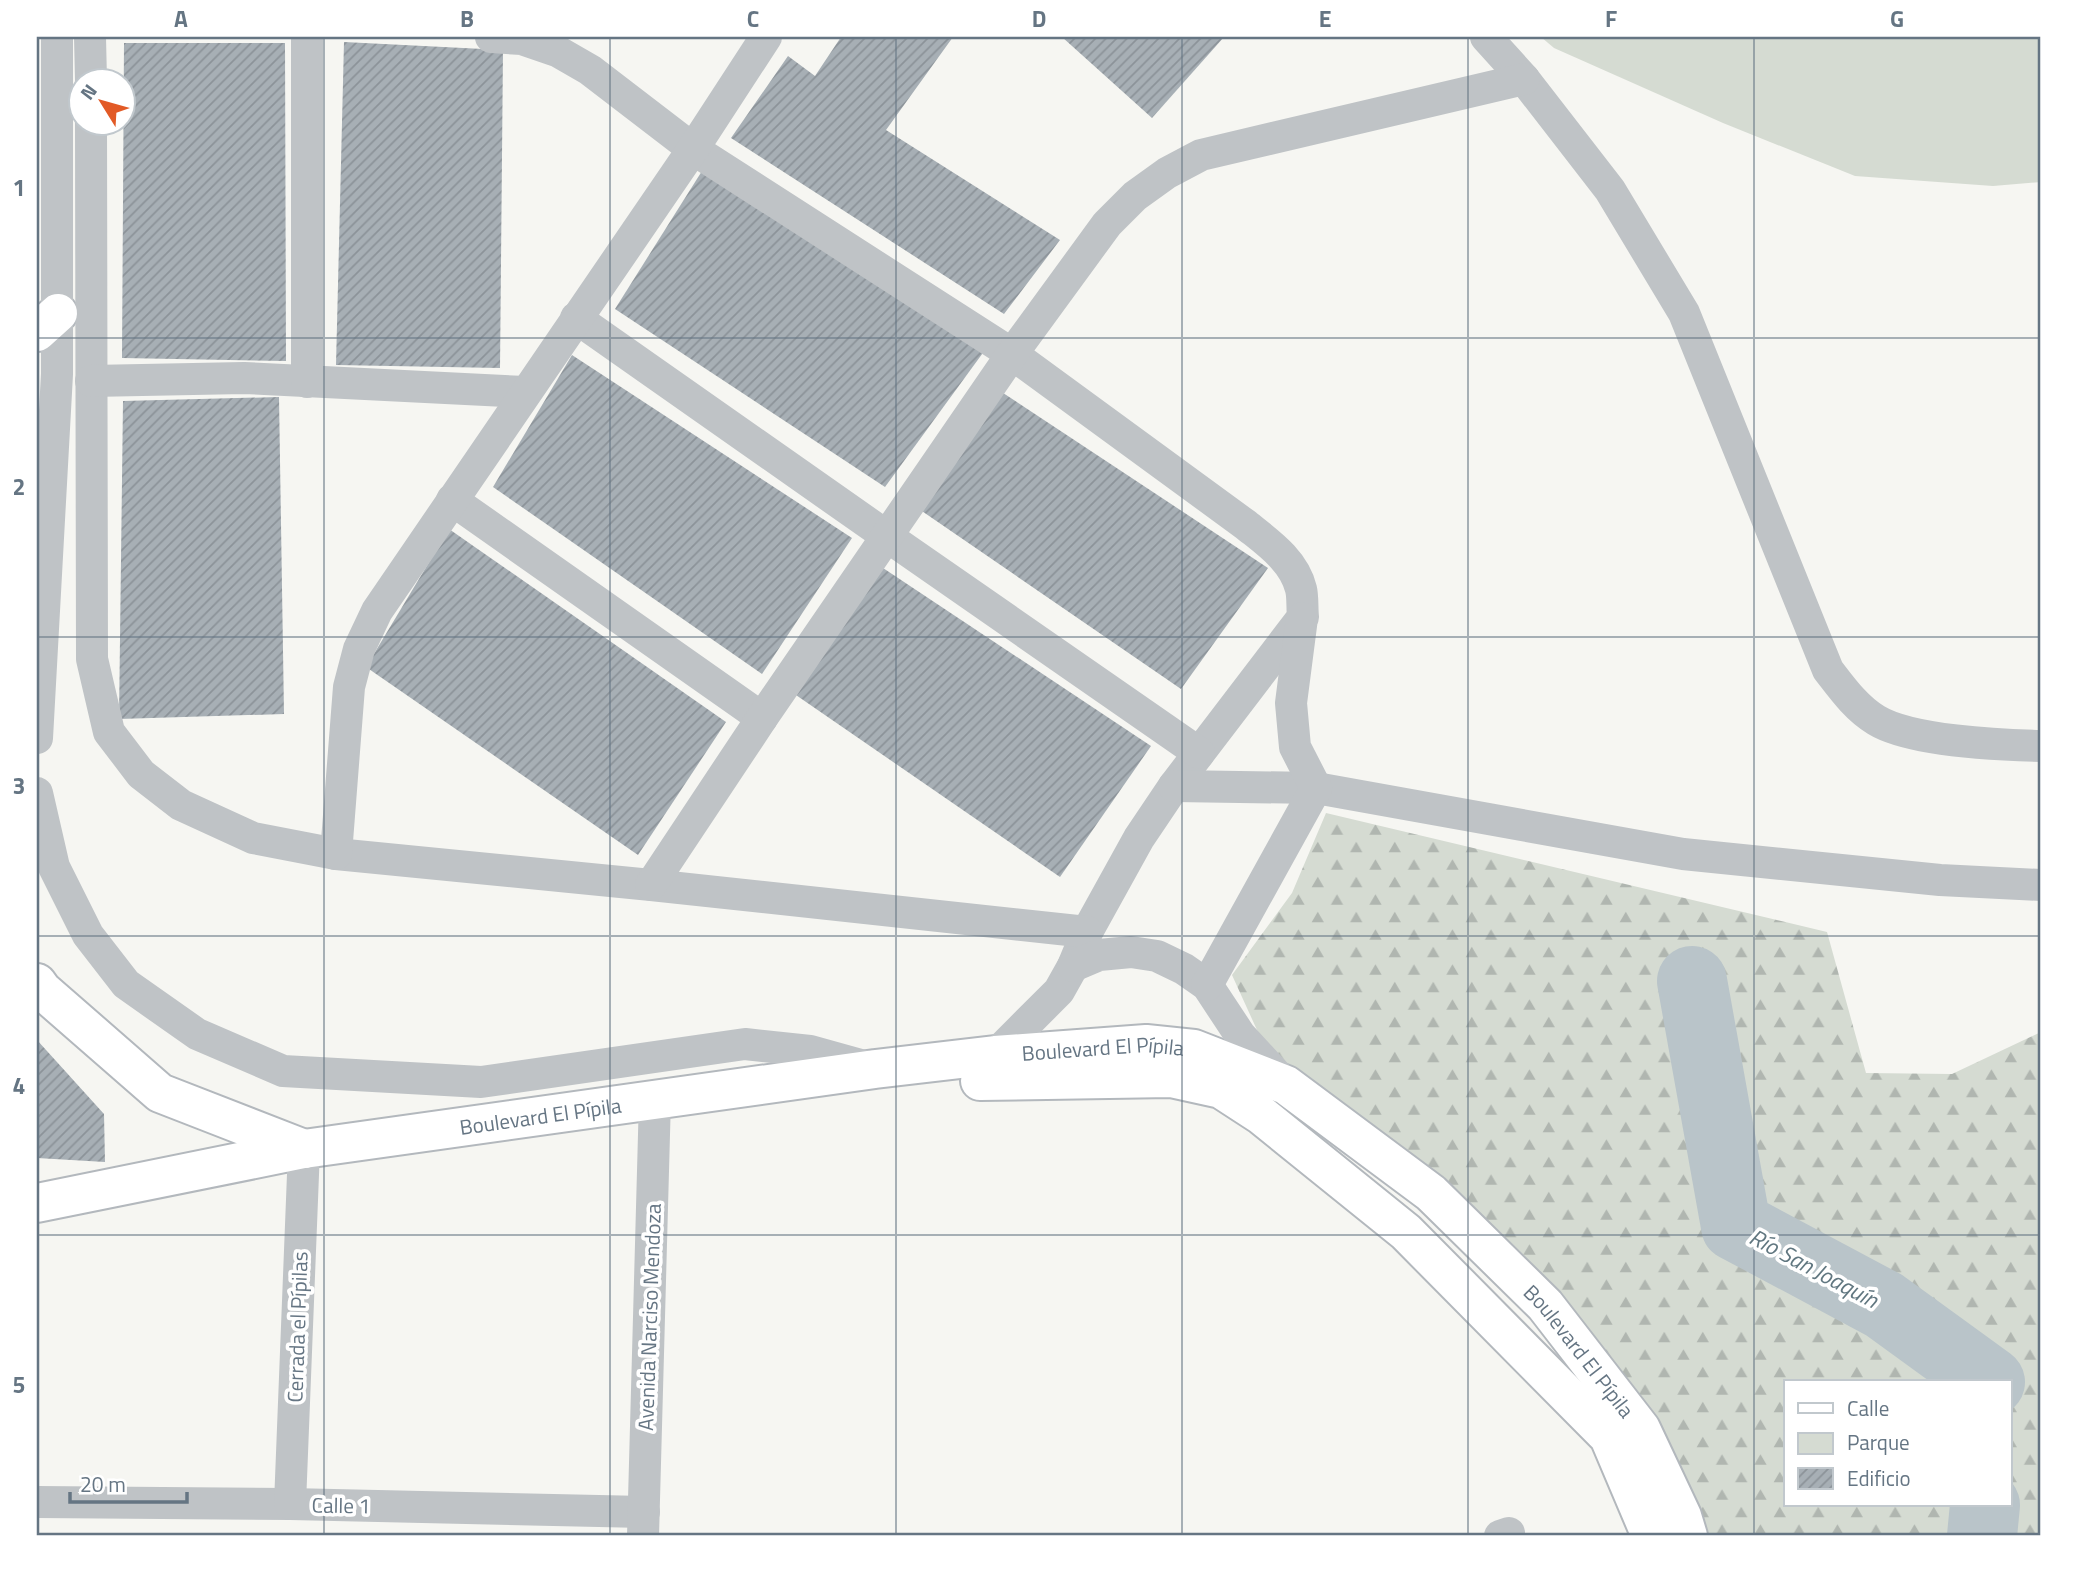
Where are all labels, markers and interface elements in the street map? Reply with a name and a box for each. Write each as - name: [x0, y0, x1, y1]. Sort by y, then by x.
- text: A: [174, 1, 188, 36]
- text: B: [460, 1, 474, 36]
- text: C: [747, 1, 759, 36]
- text: D: [1032, 1, 1046, 36]
- text: E: [1319, 1, 1331, 36]
- text: F: [1605, 1, 1617, 36]
- text: G: [1890, 1, 1904, 36]
- north arrow: [66, 66, 136, 136]
- text: N: [72, 77, 104, 105]
- text: 1: [13, 170, 25, 205]
- text: 2: [13, 469, 25, 504]
- text: 3: [13, 768, 25, 803]
- street label: Boulevard El Pípila: [1021, 1028, 1186, 1069]
- text: 4: [13, 1068, 25, 1103]
- street label: Boulevard El Pípila: [457, 1089, 624, 1143]
- street label: Avenida Narciso Mendoza: [629, 1202, 669, 1431]
- water label: Río San Joaquín: [1743, 1219, 1885, 1317]
- street label: Cerrada el Pípilas: [278, 1251, 316, 1403]
- street label: Boulevard El Pípila: [1516, 1277, 1643, 1425]
- text: 5: [13, 1367, 25, 1402]
- legend: [1784, 1380, 2011, 1506]
- text: Calle: [1847, 1392, 1889, 1424]
- text: Parque: [1847, 1426, 1910, 1458]
- scale bar: [70, 1461, 187, 1505]
- text: Edificio: [1847, 1462, 1911, 1494]
- text: 20 m: [80, 1468, 126, 1500]
- street label: Calle 1: [311, 1488, 371, 1522]

